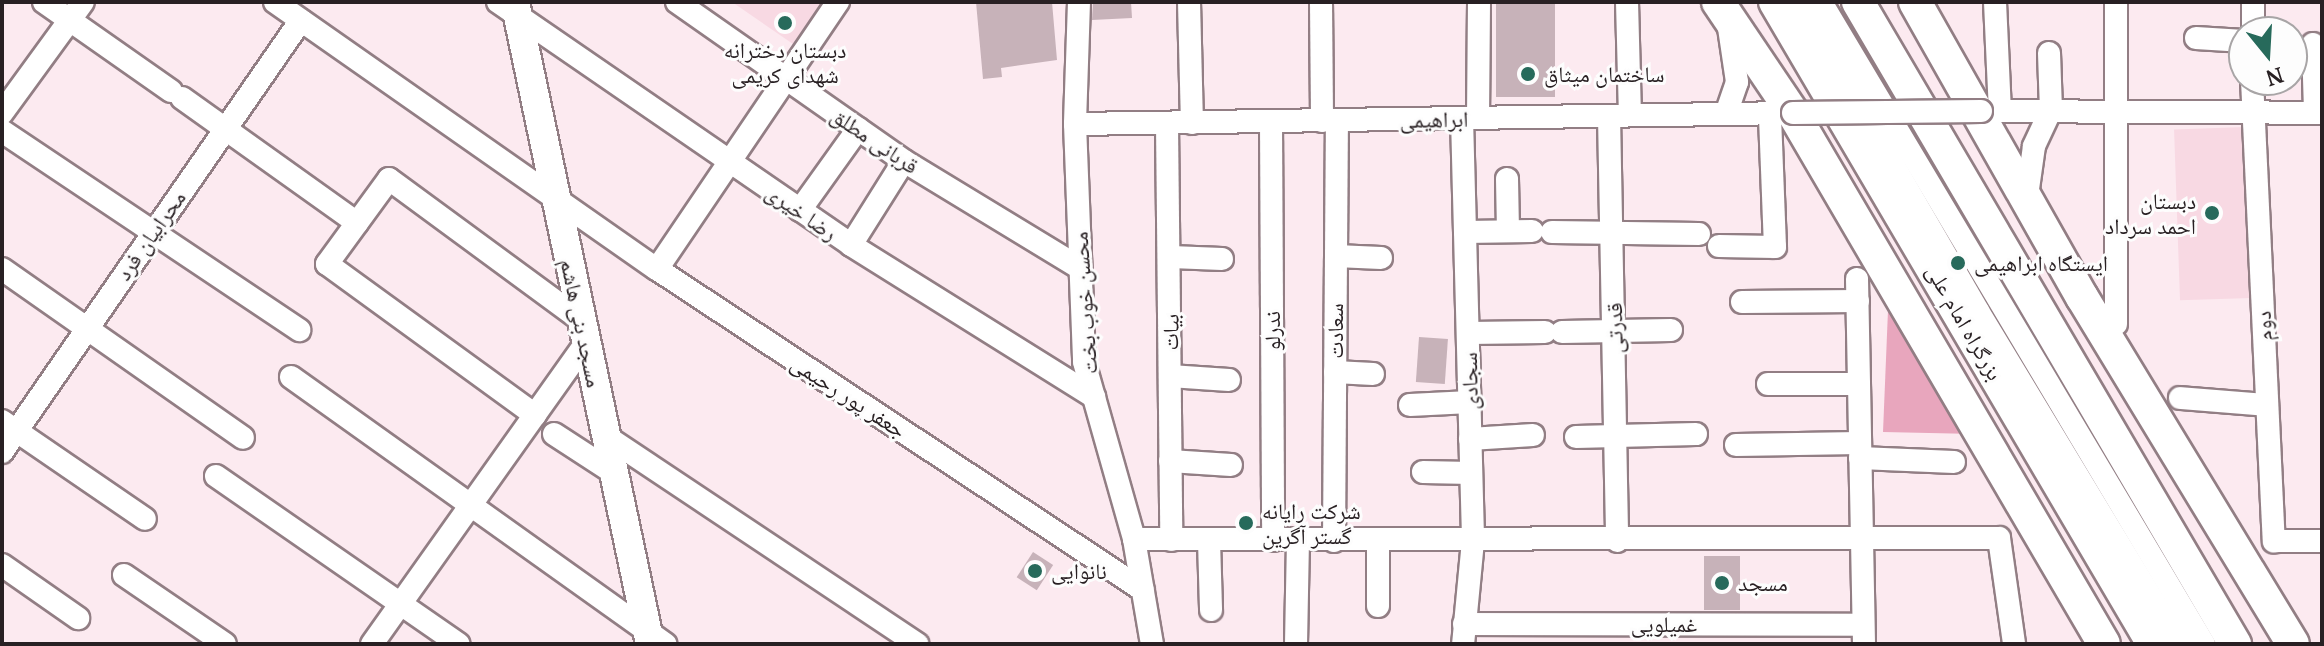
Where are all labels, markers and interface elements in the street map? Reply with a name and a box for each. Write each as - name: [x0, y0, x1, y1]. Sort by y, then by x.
- marker: دبستان دخترانه شهدای کریمی: [776, 14, 794, 32]
- north arrow: [2228, 16, 2308, 96]
- place label: دبستان دخترانه شهدای کریمی: [724, 36, 846, 88]
- place label: ساختمان میثاق: [1544, 61, 1665, 87]
- text: N: [2263, 61, 2287, 94]
- marker: ساختمان میثاق: [1519, 65, 1537, 83]
- street label: قربانی مطلق: [826, 101, 924, 179]
- street label: ابراهیمی: [1399, 105, 1469, 133]
- street label: رضا خیری: [761, 178, 843, 246]
- street label: محرابیان فرد: [109, 185, 191, 285]
- place label: دبستان احمد سرداد: [2105, 187, 2196, 238]
- marker: دبستان احمد سرداد: [2203, 204, 2221, 222]
- street label: محسن خوب بخت: [1066, 231, 1102, 375]
- place label: ایستگاه ابراهیمی: [1974, 250, 2108, 276]
- marker: ایستگاه ابراهیمی: [1949, 254, 1967, 272]
- street label: مسجد بنی هاشم: [555, 256, 609, 390]
- street label: بزرگراه امام علی: [1921, 259, 2009, 385]
- street label: قدرتی: [1600, 302, 1628, 354]
- street label: سعادت: [1322, 303, 1348, 359]
- street label: دوم: [2249, 310, 2277, 342]
- street label: ندرلو: [1259, 311, 1285, 351]
- street label: بیات: [1156, 314, 1184, 350]
- street label: جعفر پور رحیمی: [786, 349, 912, 443]
- street label: سجادی: [1455, 352, 1483, 410]
- place label: شرکت رایانه گستر آگرین: [1262, 497, 1361, 548]
- marker: شرکت رایانه گستر آگرین: [1237, 514, 1255, 532]
- place label: نانوایی: [1051, 558, 1107, 584]
- marker: نانوایی: [1026, 562, 1044, 580]
- place label: مسجد: [1738, 570, 1788, 596]
- marker: مسجد: [1713, 574, 1731, 592]
- street label: غمیلویی: [1631, 611, 1697, 637]

